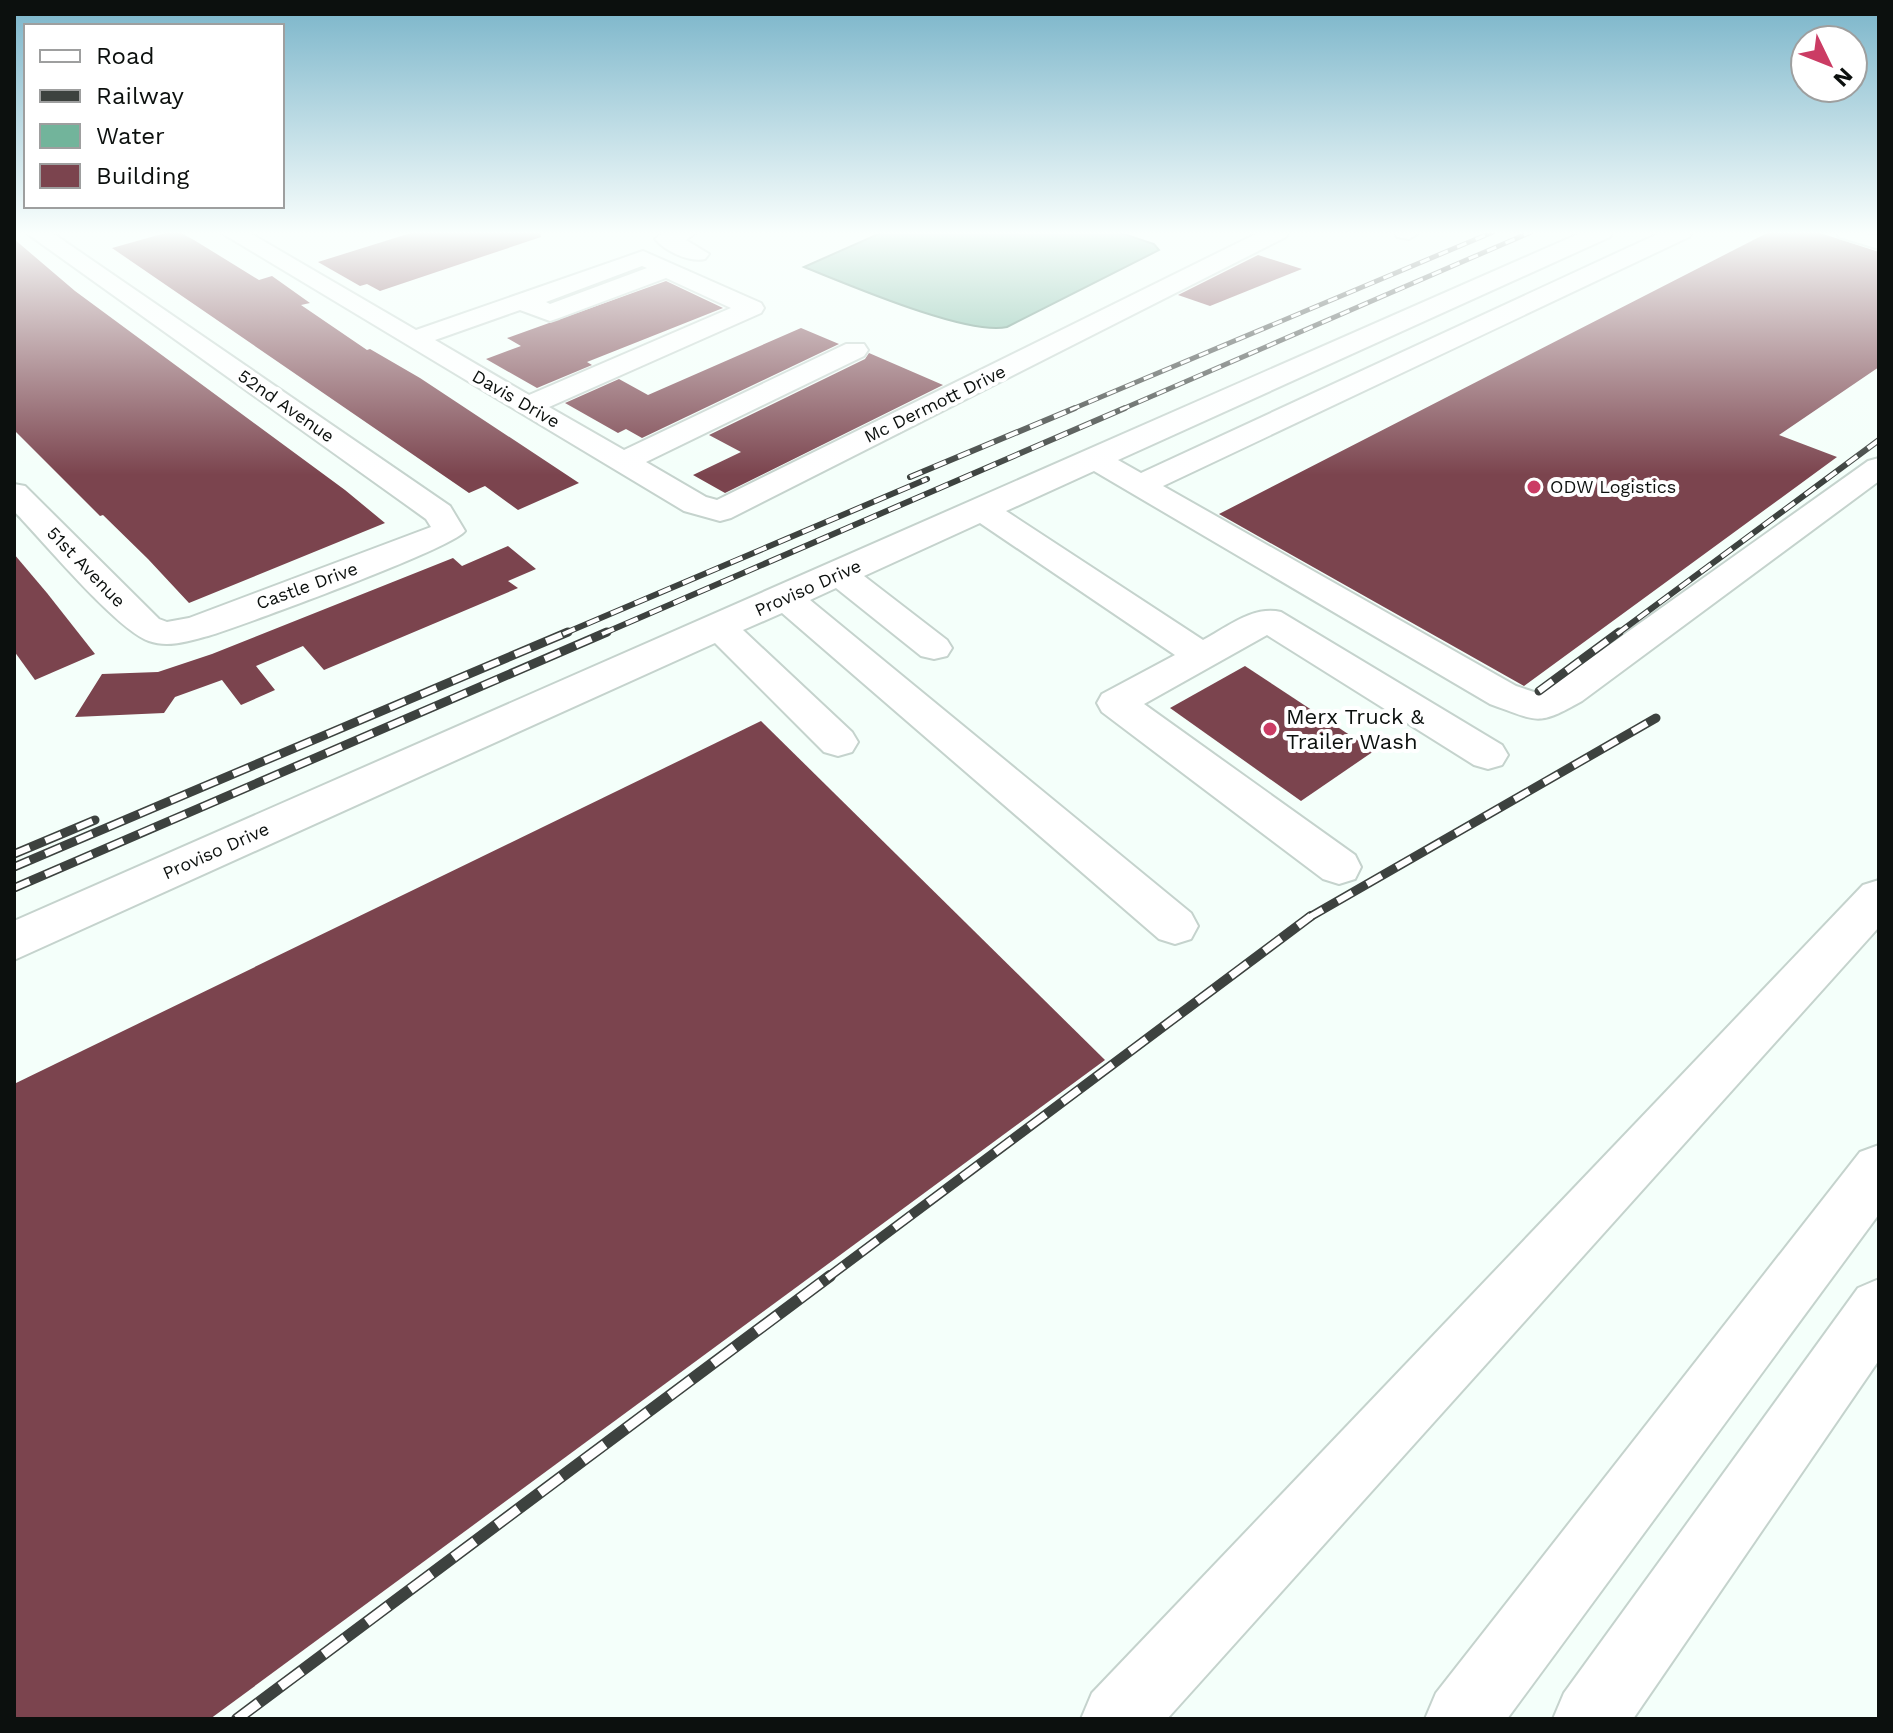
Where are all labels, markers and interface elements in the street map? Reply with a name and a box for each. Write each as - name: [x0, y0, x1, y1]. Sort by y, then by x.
- legend: [24, 24, 284, 208]
- north arrow: [1789, 24, 1869, 104]
- text: Road: [96, 42, 155, 70]
- text: N: [1829, 63, 1858, 92]
- text: Railway: [96, 82, 185, 110]
- text: Water: [96, 122, 165, 150]
- text: Building: [96, 162, 189, 190]
- street label: Mc Dermott Drive: [861, 360, 1009, 447]
- street label: 52nd Avenue: [234, 365, 338, 446]
- street label: Davis Drive: [469, 365, 564, 432]
- place label: ODW Logistics: [1550, 476, 1676, 497]
- marker: ODW Logistics: [1525, 478, 1543, 496]
- street label: 51st Avenue: [43, 522, 130, 611]
- street label: Proviso Drive: [751, 555, 864, 620]
- street label: Castle Drive: [253, 557, 360, 614]
- place label: Merx Truck & Trailer Wash: [1286, 704, 1425, 754]
- marker: Merx Truck & Trailer Wash: [1261, 720, 1279, 738]
- street label: Proviso Drive: [159, 818, 272, 883]

